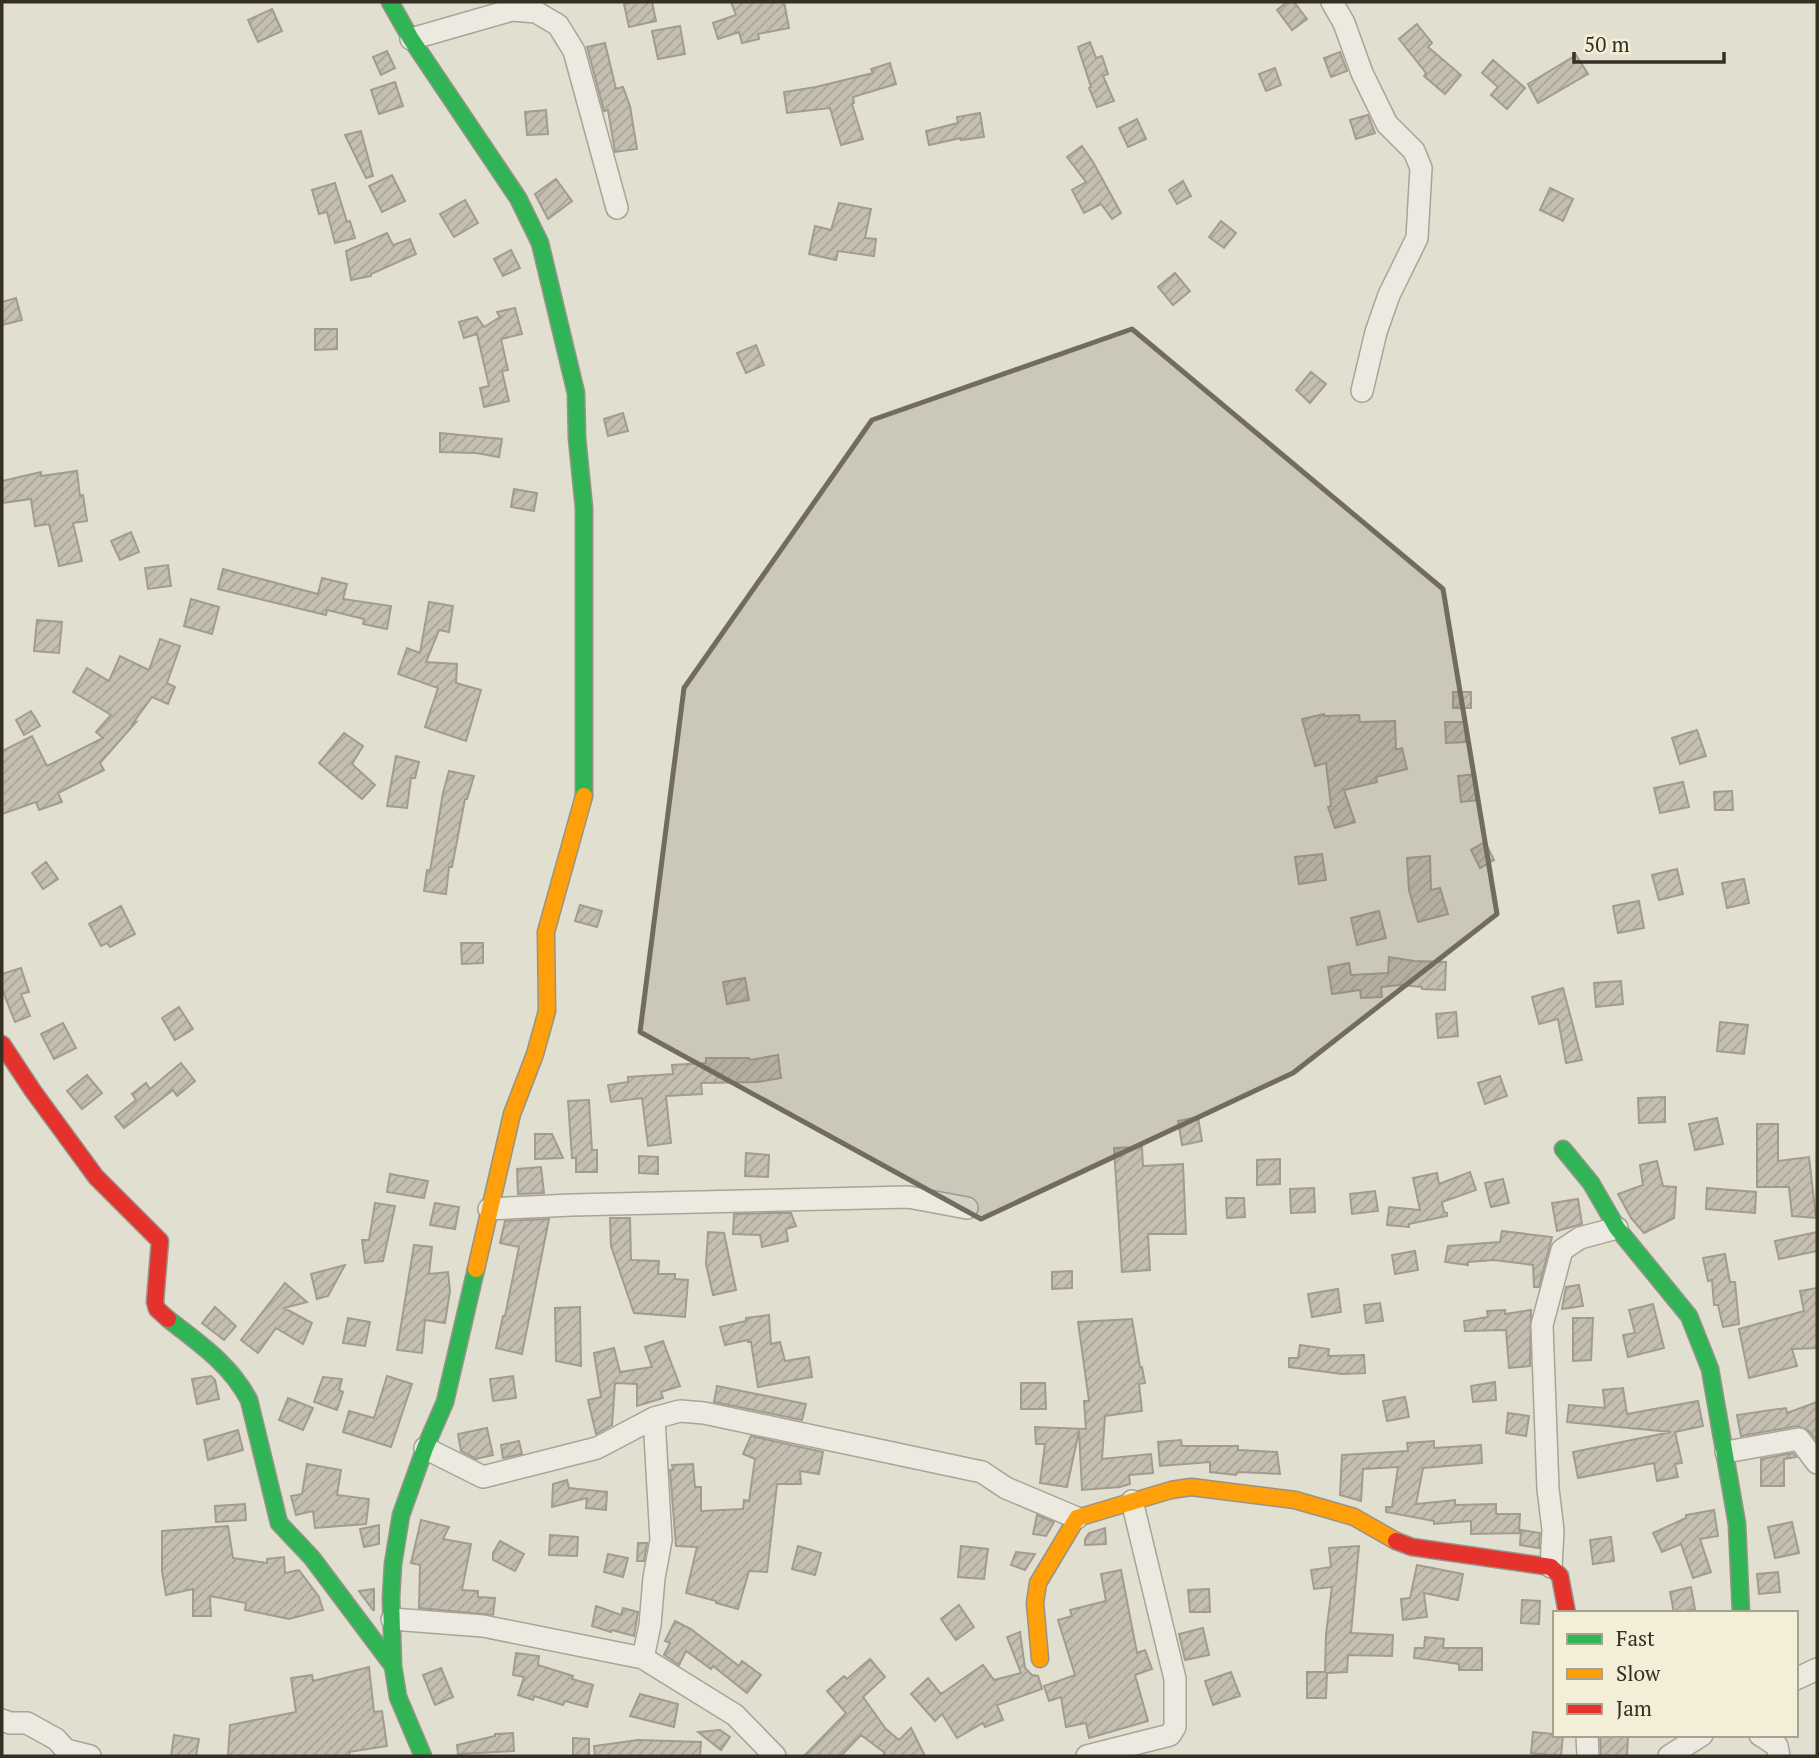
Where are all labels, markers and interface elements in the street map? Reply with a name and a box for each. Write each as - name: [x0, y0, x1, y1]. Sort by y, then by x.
- scale bar: [1574, 21, 1724, 65]
- text: 50 m: [1584, 30, 1630, 58]
- legend: [1553, 1611, 1798, 1737]
- text: Fast: [1616, 1624, 1655, 1652]
- text: Slow: [1616, 1659, 1661, 1687]
- text: Jam: [1616, 1694, 1652, 1722]

